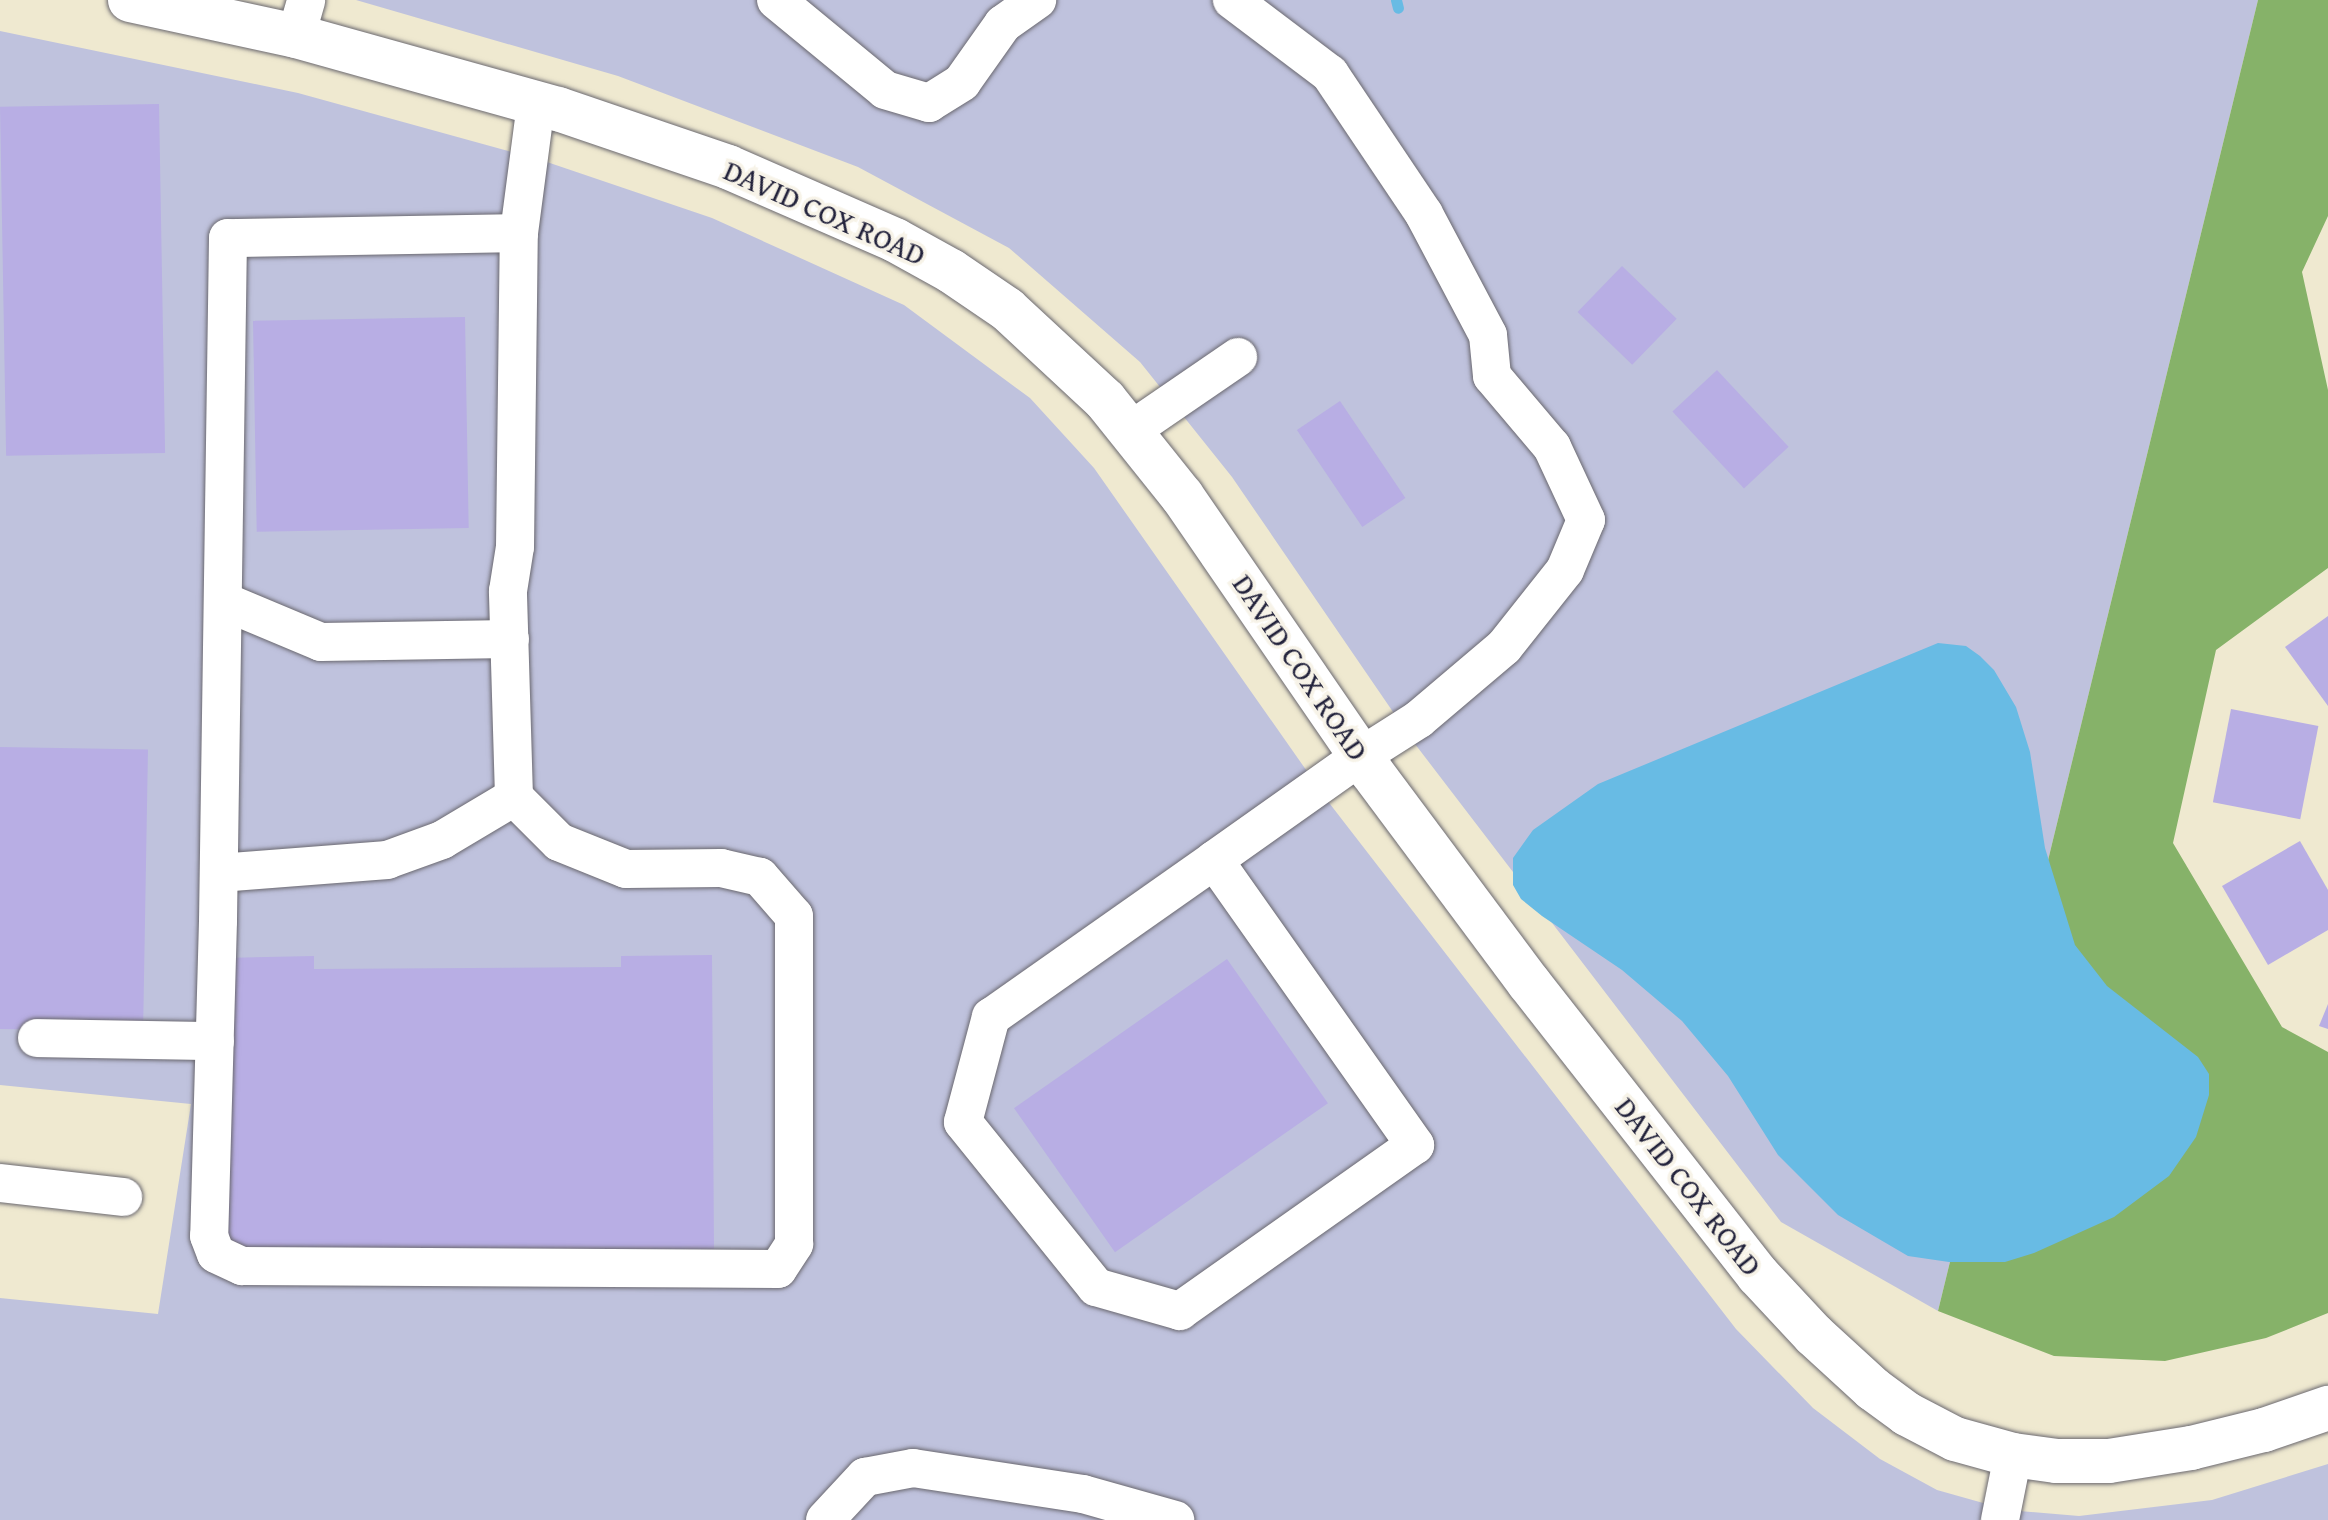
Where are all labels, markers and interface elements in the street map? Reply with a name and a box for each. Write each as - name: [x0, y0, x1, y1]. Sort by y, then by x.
- street label: DAVID COX ROAD: [719, 151, 931, 273]
- street label: DAVID COX ROAD: [1225, 567, 1377, 767]
- street label: DAVID COX ROAD: [1608, 1089, 1770, 1283]

